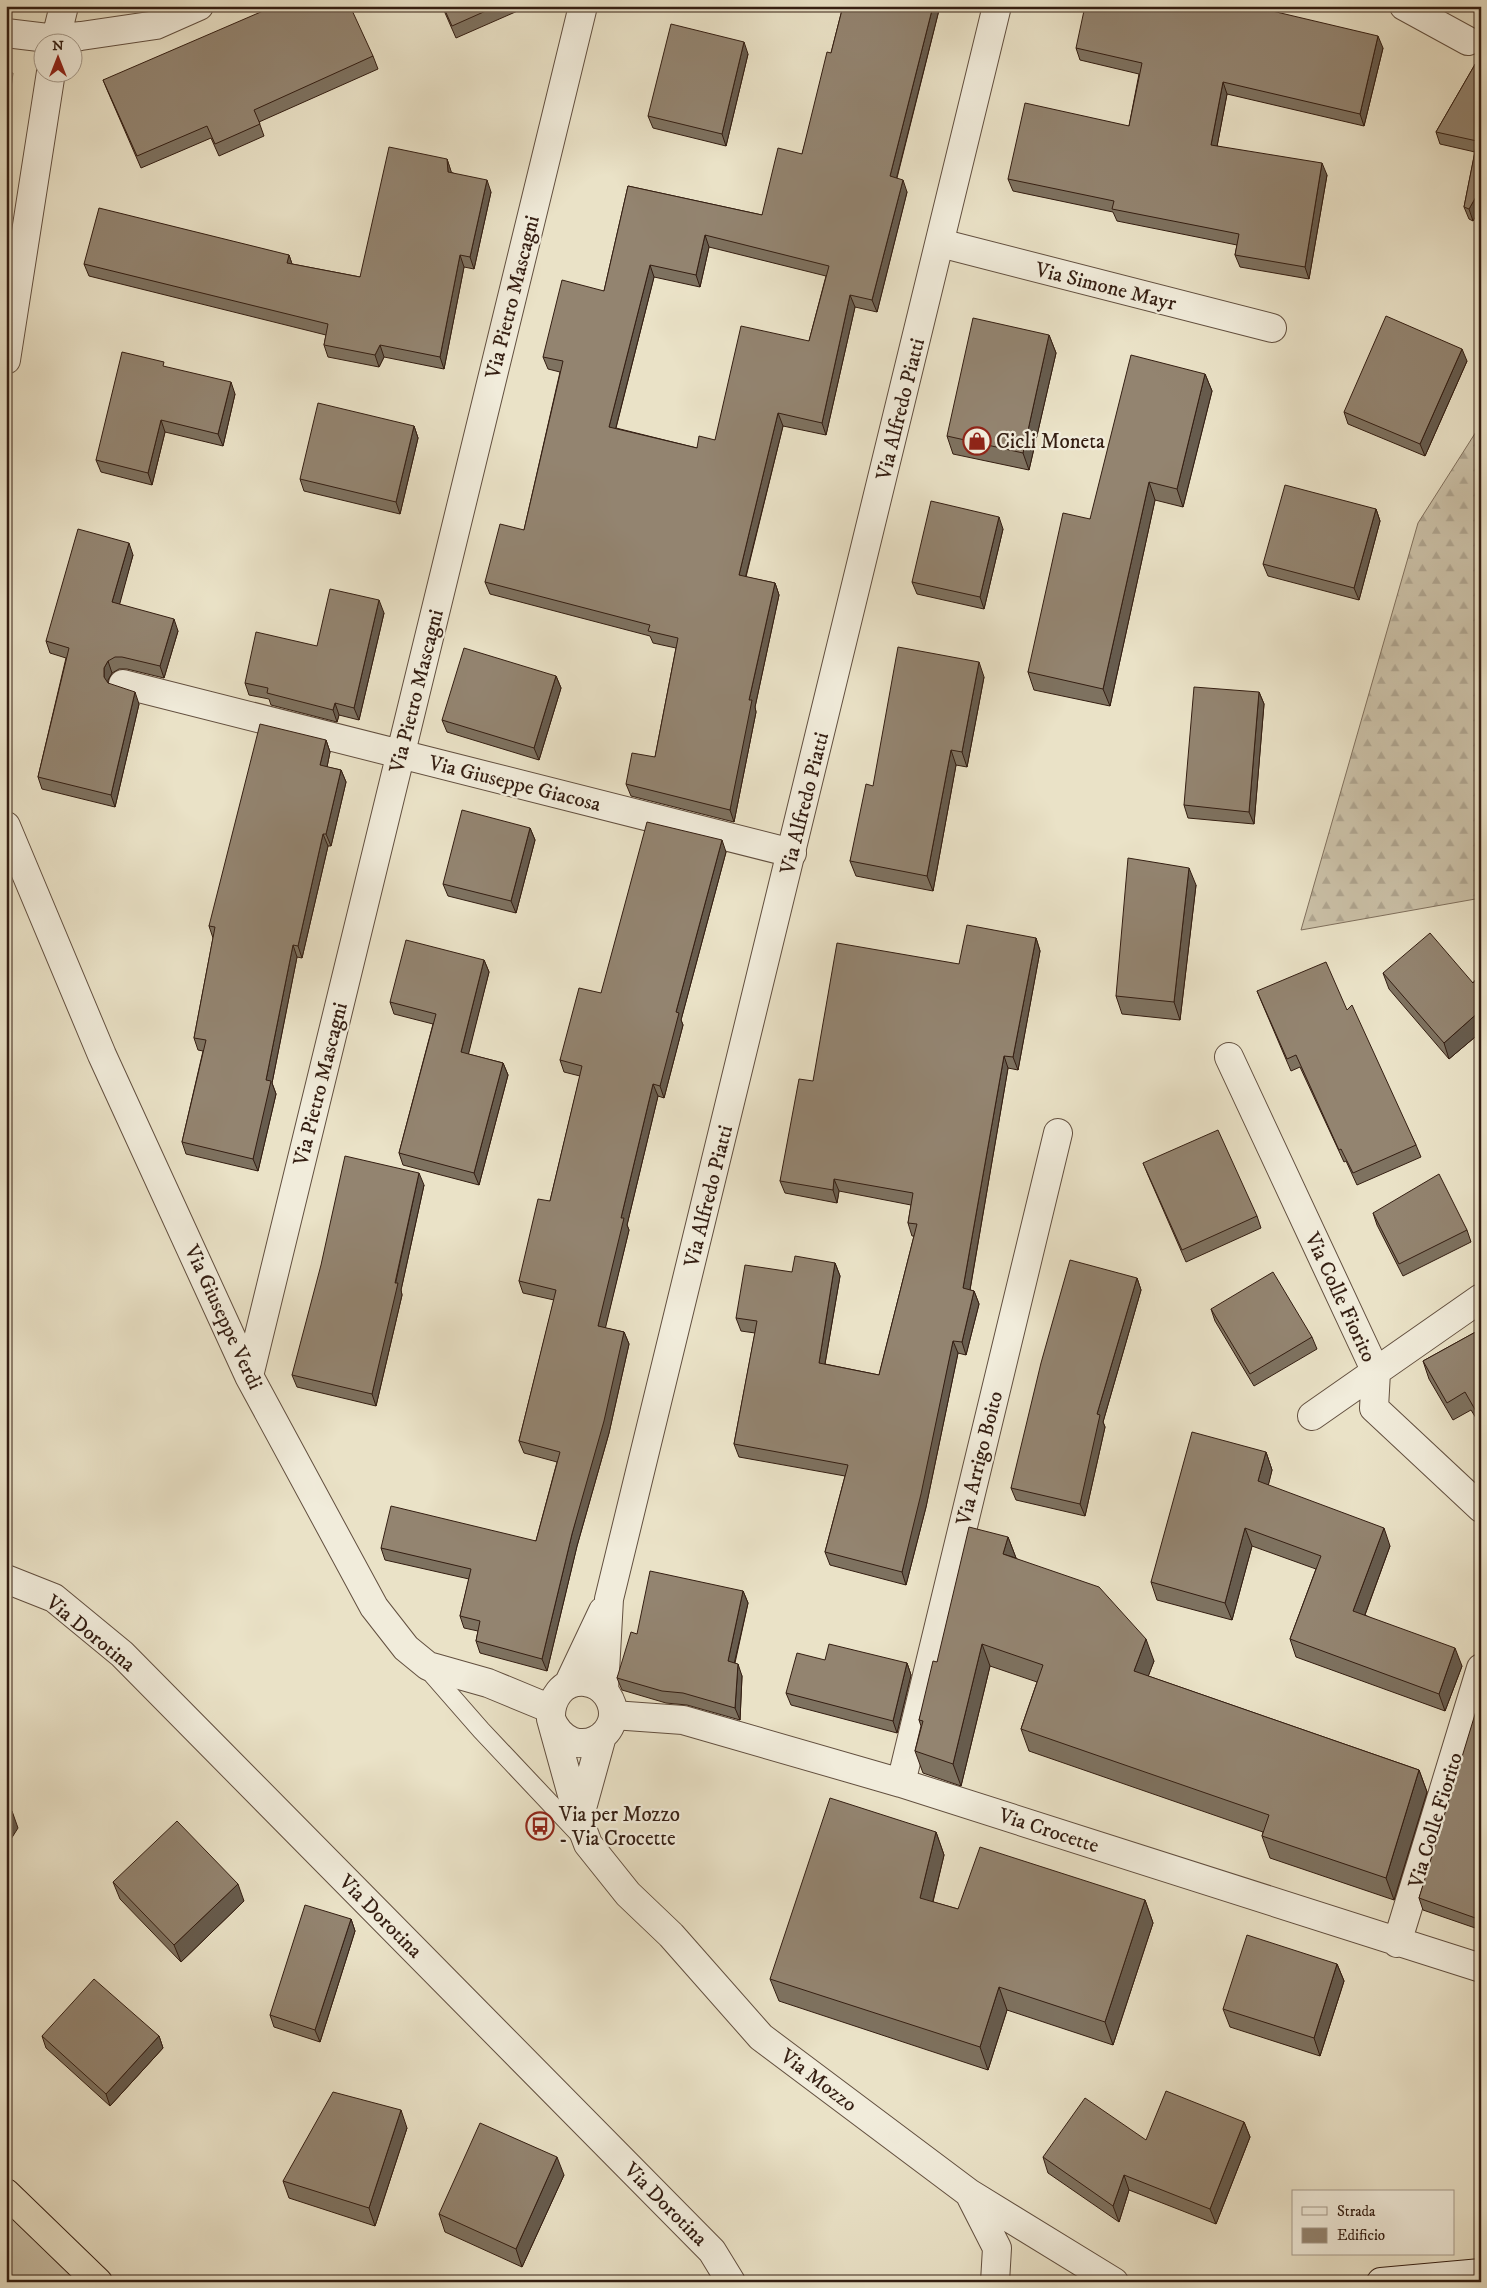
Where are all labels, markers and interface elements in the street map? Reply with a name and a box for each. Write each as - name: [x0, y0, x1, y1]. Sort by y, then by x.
- north arrow: [32, 32, 82, 82]
- text: N: [52, 37, 64, 55]
- street label: Via Pietro Mascagni: [480, 213, 546, 382]
- street label: Via Simone Mayr: [1032, 257, 1179, 317]
- street label: Via Alfredo Piatti: [871, 336, 931, 484]
- shop icon: Cicli Moneta: [962, 426, 992, 456]
- place label: Cicli Moneta: [996, 429, 1105, 455]
- street label: Via Pietro Mascagni: [384, 607, 450, 776]
- street label: Via Alfredo Piatti: [775, 730, 835, 878]
- street label: Via Giuseppe Giacosa: [425, 750, 604, 818]
- street label: Via Pietro Mascagni: [288, 1000, 354, 1169]
- street label: Via Alfredo Piatti: [679, 1123, 739, 1271]
- street label: Via Colle Fiorito: [1298, 1227, 1382, 1367]
- street label: Via Giuseppe Verdi: [178, 1240, 268, 1394]
- street label: Via Arrigo Boito: [951, 1389, 1009, 1529]
- street label: Via Dorotina: [40, 1589, 141, 1678]
- street label: Via Colle Fiorito: [1403, 1749, 1469, 1892]
- place label: Via per Mozzo - Via Crocette: [558, 1802, 680, 1852]
- street label: Via Crocette: [994, 1802, 1102, 1859]
- bus stop icon: Via per Mozzo - Via Crocette: [525, 1811, 555, 1841]
- street label: Via Dorotina: [332, 1869, 428, 1964]
- street label: Via Mozzo: [774, 2043, 862, 2118]
- street label: Via Dorotina: [617, 2157, 713, 2252]
- legend: [1292, 2190, 1454, 2256]
- text: Strada: [1337, 2202, 1376, 2221]
- text: Edificio: [1337, 2226, 1385, 2245]

